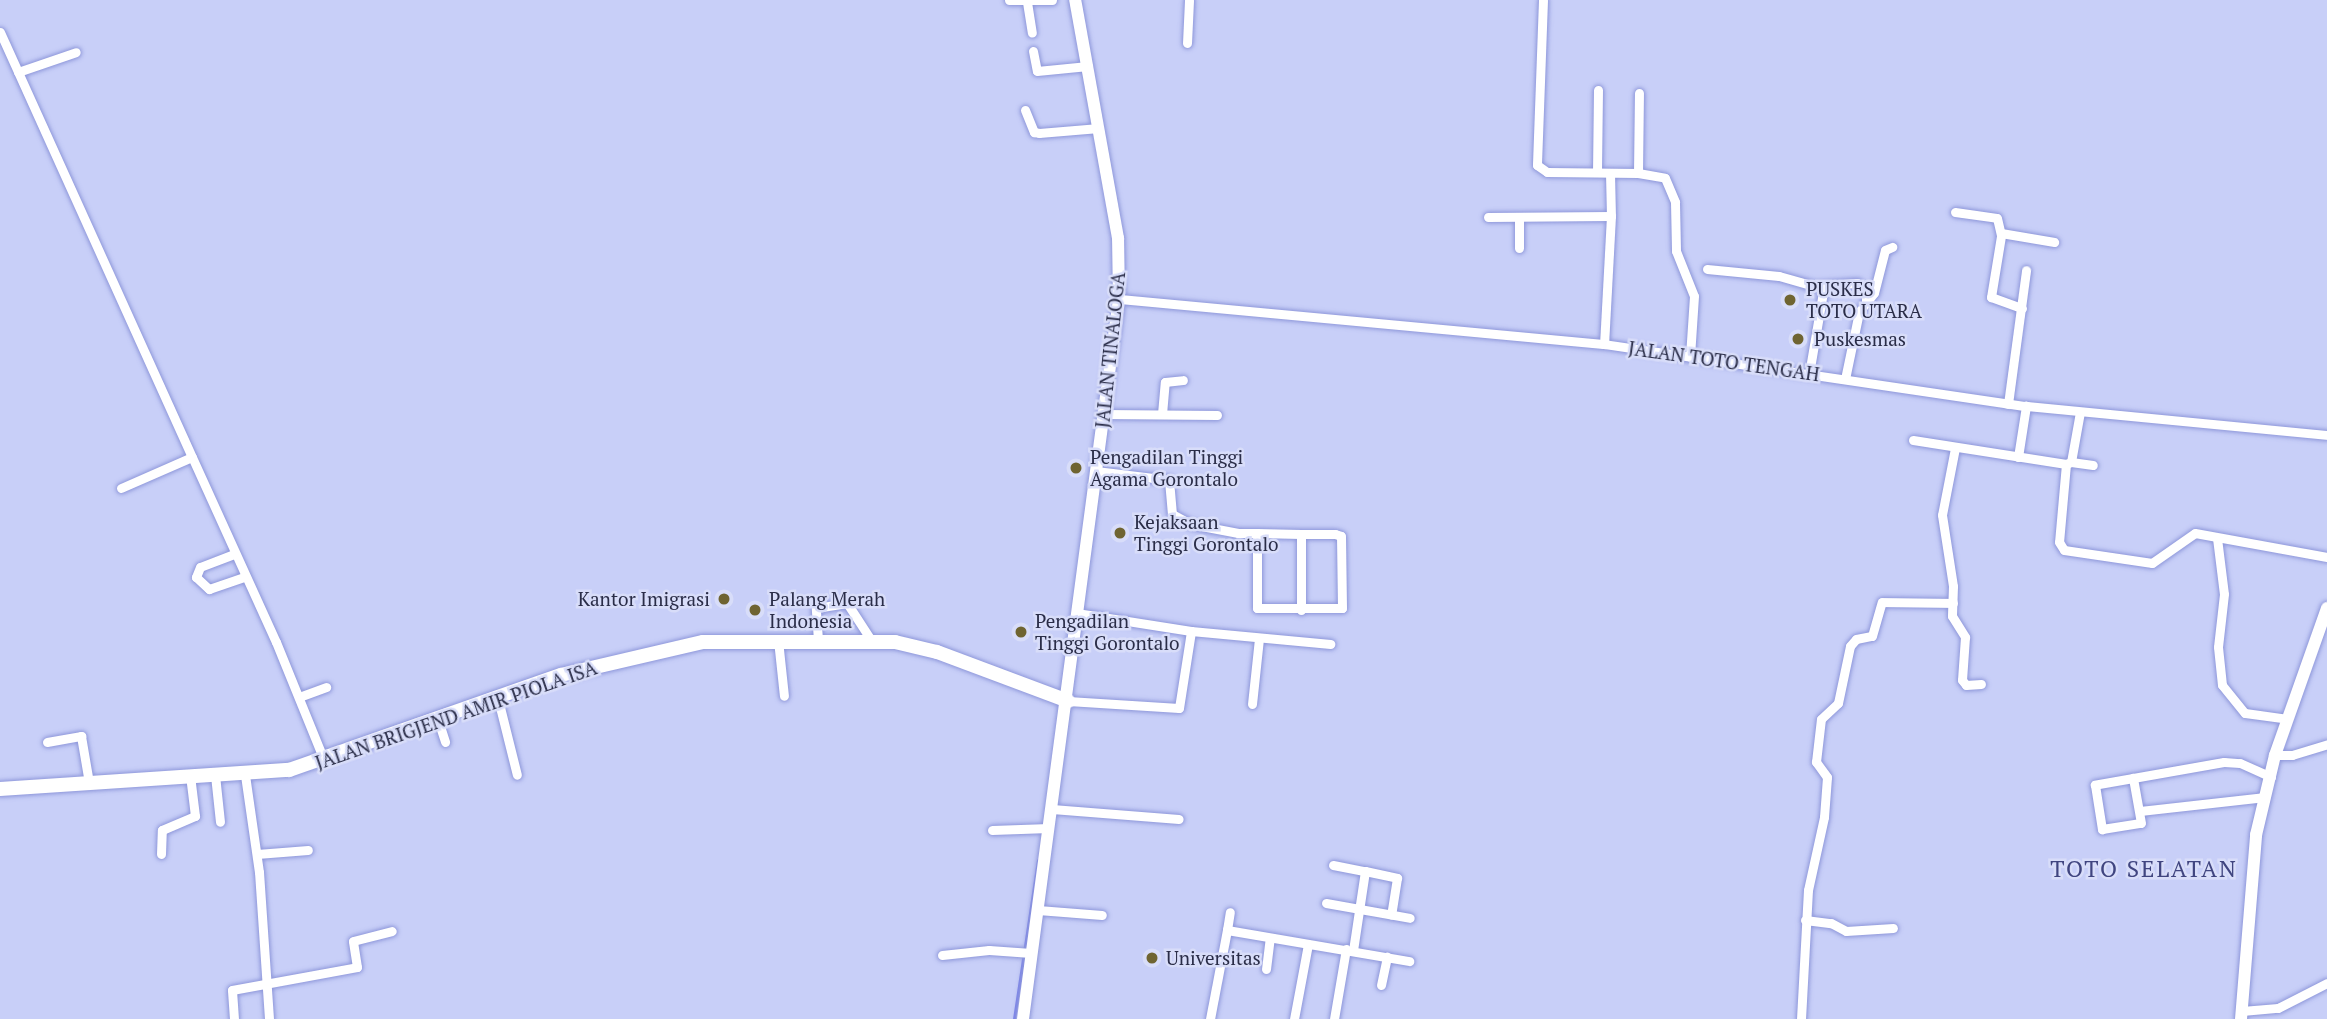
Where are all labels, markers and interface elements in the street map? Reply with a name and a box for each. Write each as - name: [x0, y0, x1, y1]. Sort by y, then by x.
- street label: JALAN TINALOGA: [1090, 271, 1130, 429]
- place label: PUSKES TOTO UTARA: [1806, 278, 1922, 322]
- marker: PUSKES TOTO UTARA: [1780, 290, 1800, 310]
- place label: Puskesmas: [1814, 328, 1906, 350]
- marker: Puskesmas: [1788, 329, 1808, 349]
- street label: JALAN TOTO TENGAH: [1627, 336, 1821, 386]
- place label: Pengadilan Tinggi Agama Gorontalo: [1090, 446, 1243, 490]
- marker: Pengadilan Tinggi Agama Gorontalo: [1068, 460, 1084, 476]
- place label: Kejaksaan Tinggi Gorontalo: [1134, 511, 1279, 555]
- marker: Kejaksaan Tinggi Gorontalo: [1112, 525, 1128, 541]
- place label: Kantor Imigrasi: [578, 588, 710, 610]
- place label: Palang Merah Indonesia: [769, 588, 885, 632]
- marker: Kantor Imigrasi: [716, 591, 732, 607]
- marker: Palang Merah Indonesia: [747, 602, 763, 618]
- place label: Pengadilan Tinggi Gorontalo: [1035, 610, 1180, 654]
- marker: Pengadilan Tinggi Gorontalo: [1013, 624, 1029, 640]
- street label: JALAN BRIGJEND AMIR PIOLA ISA: [312, 656, 600, 774]
- district label: TOTO SELATAN: [2052, 855, 2236, 883]
- place label: Universitas: [1166, 947, 1261, 969]
- marker: Universitas: [1144, 950, 1160, 966]

